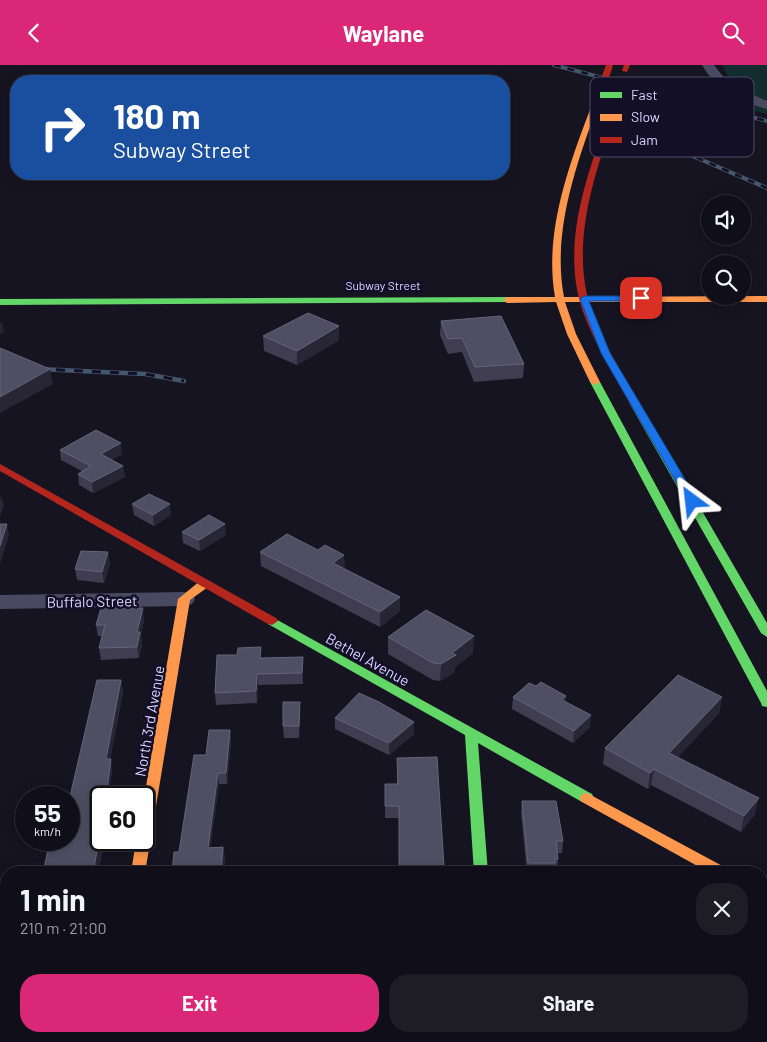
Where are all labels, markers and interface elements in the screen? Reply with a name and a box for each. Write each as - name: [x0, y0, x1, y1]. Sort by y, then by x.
- icon: back: [20, 19, 48, 47]
- icon: search: [719, 19, 747, 47]
- text: Waylane: [343, 20, 424, 46]
- legend: [590, 77, 754, 157]
- text: Fast: [631, 86, 657, 103]
- text: 180 m: [113, 94, 201, 136]
- icon: right: [30, 95, 95, 160]
- text: Slow: [631, 108, 660, 125]
- text: Jam: [631, 131, 658, 148]
- text: Subway Street: [113, 136, 251, 162]
- map controls: [701, 195, 751, 305]
- button: sound: [701, 195, 751, 245]
- button: search: [701, 255, 751, 305]
- pin: [620, 277, 662, 319]
- street label: Subway Street: [345, 278, 421, 292]
- icon: arrive: [627, 284, 655, 312]
- position arrow: [665, 474, 717, 526]
- street label: Buffalo Street: [46, 591, 138, 611]
- street label: Bethel Avenue: [323, 629, 413, 689]
- street label: North 3rd Avenue: [130, 664, 168, 778]
- speed limit sign: 60: [90, 786, 155, 851]
- text: 55: [34, 797, 61, 827]
- text: km/h: [34, 824, 61, 838]
- text: 1 min: [20, 881, 86, 917]
- button: close: [696, 883, 748, 935]
- text: 210 m · 21:00: [20, 918, 107, 937]
- button: Exit: [20, 974, 379, 1032]
- button: Share: [389, 974, 748, 1032]

